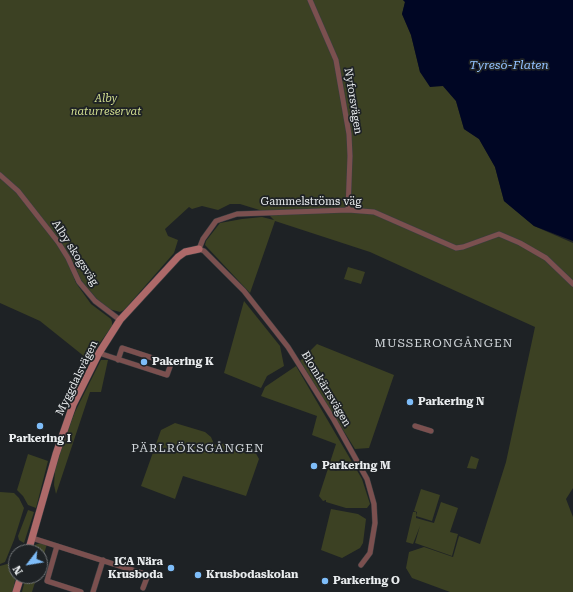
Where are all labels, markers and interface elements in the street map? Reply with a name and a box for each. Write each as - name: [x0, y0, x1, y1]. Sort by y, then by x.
- water label: Tyresö-Flaten: [469, 58, 549, 72]
- street label: Nyforsvägen: [341, 67, 365, 135]
- park label: Alby naturreservat: [71, 92, 141, 118]
- street label: Gammelströms väg: [261, 195, 361, 209]
- street label: Alby skogsväg: [49, 218, 101, 288]
- district label: MUSSERONGÅNGEN: [375, 336, 513, 350]
- street label: Myggdalsvägen: [53, 338, 101, 418]
- street label: Blomkärrsvägen: [298, 349, 354, 429]
- place label: Pakering K: [152, 355, 214, 369]
- marker: Pakering K: [139, 357, 149, 367]
- place label: Parkering N: [418, 395, 485, 409]
- marker: Parkering N: [405, 397, 415, 407]
- marker: Parkering I: [35, 421, 45, 431]
- place label: Parkering I: [9, 432, 71, 446]
- district label: PÄRLRÖKSGÅNGEN: [131, 441, 265, 455]
- place label: Parkering M: [322, 459, 391, 473]
- marker: Parkering M: [309, 461, 319, 471]
- north arrow: [8, 544, 48, 584]
- place label: ICA Nära Krusboda: [108, 555, 163, 581]
- text: N: [10, 563, 26, 577]
- marker: ICA Nära Krusboda: [166, 563, 176, 573]
- place label: Krusbodaskolan: [206, 568, 298, 582]
- marker: Krusbodaskolan: [193, 570, 203, 580]
- place label: Parkering O: [333, 574, 400, 588]
- marker: Parkering O: [320, 576, 330, 586]

